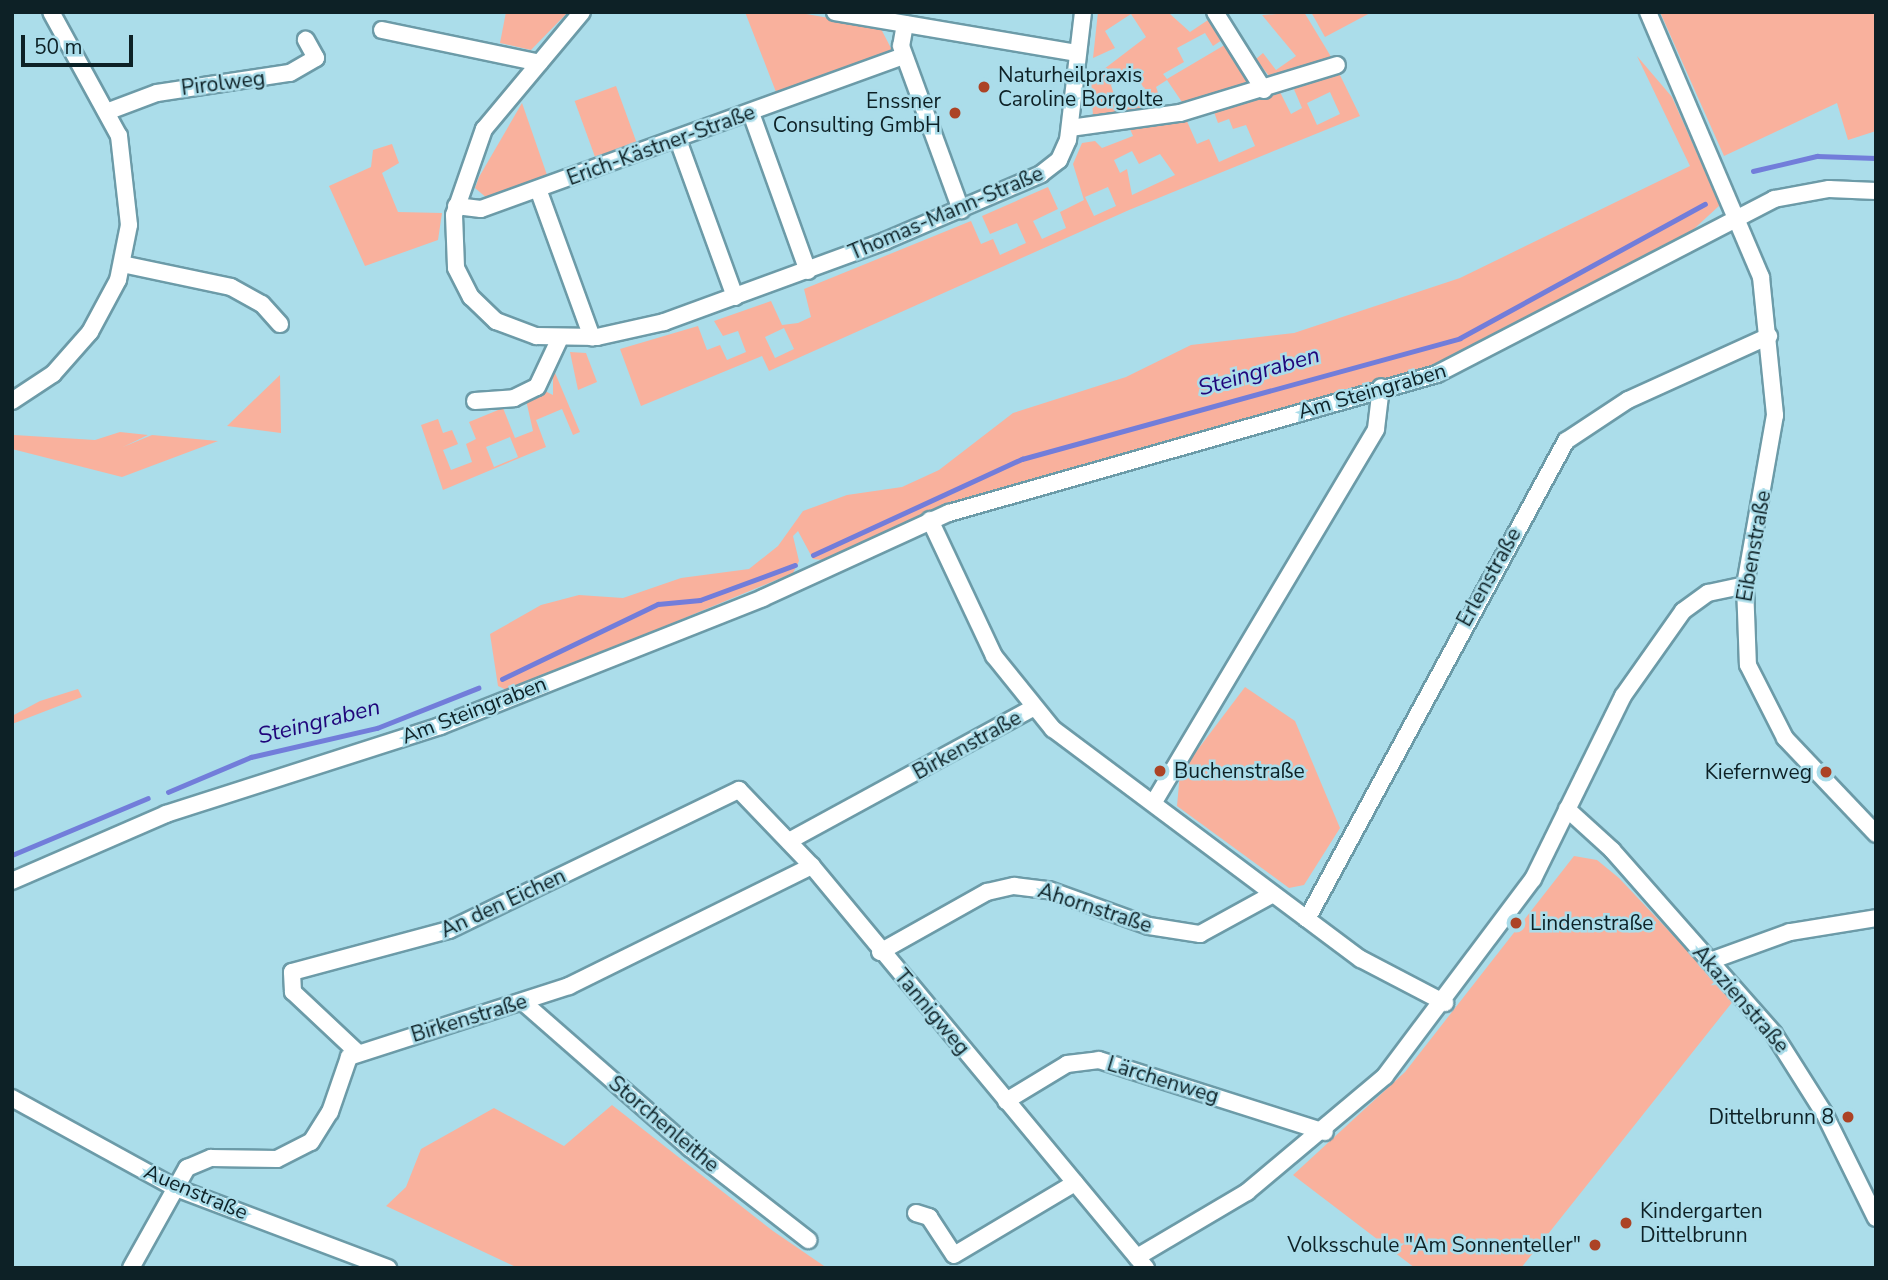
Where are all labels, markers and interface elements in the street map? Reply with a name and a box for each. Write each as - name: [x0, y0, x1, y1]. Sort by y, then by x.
- scale bar: [24, 21, 136, 65]
- text: 50 m: [34, 33, 83, 61]
- place label: Naturheilpraxis Caroline Borgolte: [998, 62, 1163, 112]
- street label: Pirolweg: [180, 65, 266, 101]
- marker: Naturheilpraxis Caroline Borgolte: [976, 79, 992, 95]
- place label: Enssner Consulting GmbH: [773, 88, 941, 138]
- street label: Erich-Kästner-Straße: [564, 99, 758, 191]
- marker: Enssner Consulting GmbH: [947, 105, 963, 121]
- street label: Thomas-Mann-Straße: [845, 161, 1047, 265]
- water label: Steingraben: [1195, 341, 1323, 403]
- street label: Am Steingraben: [1295, 358, 1449, 424]
- street label: Eibenstraße: [1732, 488, 1776, 604]
- street label: Erlenstraße: [1452, 523, 1526, 631]
- street label: Am Steingraben: [398, 671, 550, 749]
- water label: Steingraben: [255, 693, 383, 751]
- street label: Birkenstraße: [908, 705, 1026, 785]
- place label: Buchenstraße: [1174, 758, 1305, 784]
- place label: Kiefernweg: [1705, 759, 1812, 785]
- marker: Buchenstraße: [1152, 763, 1168, 779]
- marker: Kiefernweg: [1818, 764, 1834, 780]
- street label: An den Eichen: [436, 863, 570, 943]
- street label: Ahornstraße: [1035, 878, 1155, 938]
- place label: Lindenstraße: [1530, 910, 1654, 936]
- marker: Lindenstraße: [1508, 915, 1524, 931]
- street label: Akazienstraße: [1687, 940, 1795, 1058]
- street label: Tannigweg: [889, 964, 975, 1060]
- street label: Birkenstraße: [408, 988, 530, 1048]
- street label: Lärchenweg: [1104, 1051, 1222, 1109]
- street label: Storchenleithe: [604, 1070, 724, 1178]
- place label: Dittelbrunn 8: [1708, 1104, 1834, 1130]
- marker: Dittelbrunn 8: [1840, 1109, 1856, 1125]
- street label: Auenstraße: [140, 1159, 252, 1225]
- place label: Kindergarten Dittelbrunn: [1640, 1198, 1763, 1248]
- marker: Kindergarten Dittelbrunn: [1618, 1215, 1634, 1231]
- place label: Volksschule "Am Sonnenteller": [1287, 1232, 1581, 1258]
- marker: Volksschule "Am Sonnenteller": [1587, 1237, 1603, 1253]

